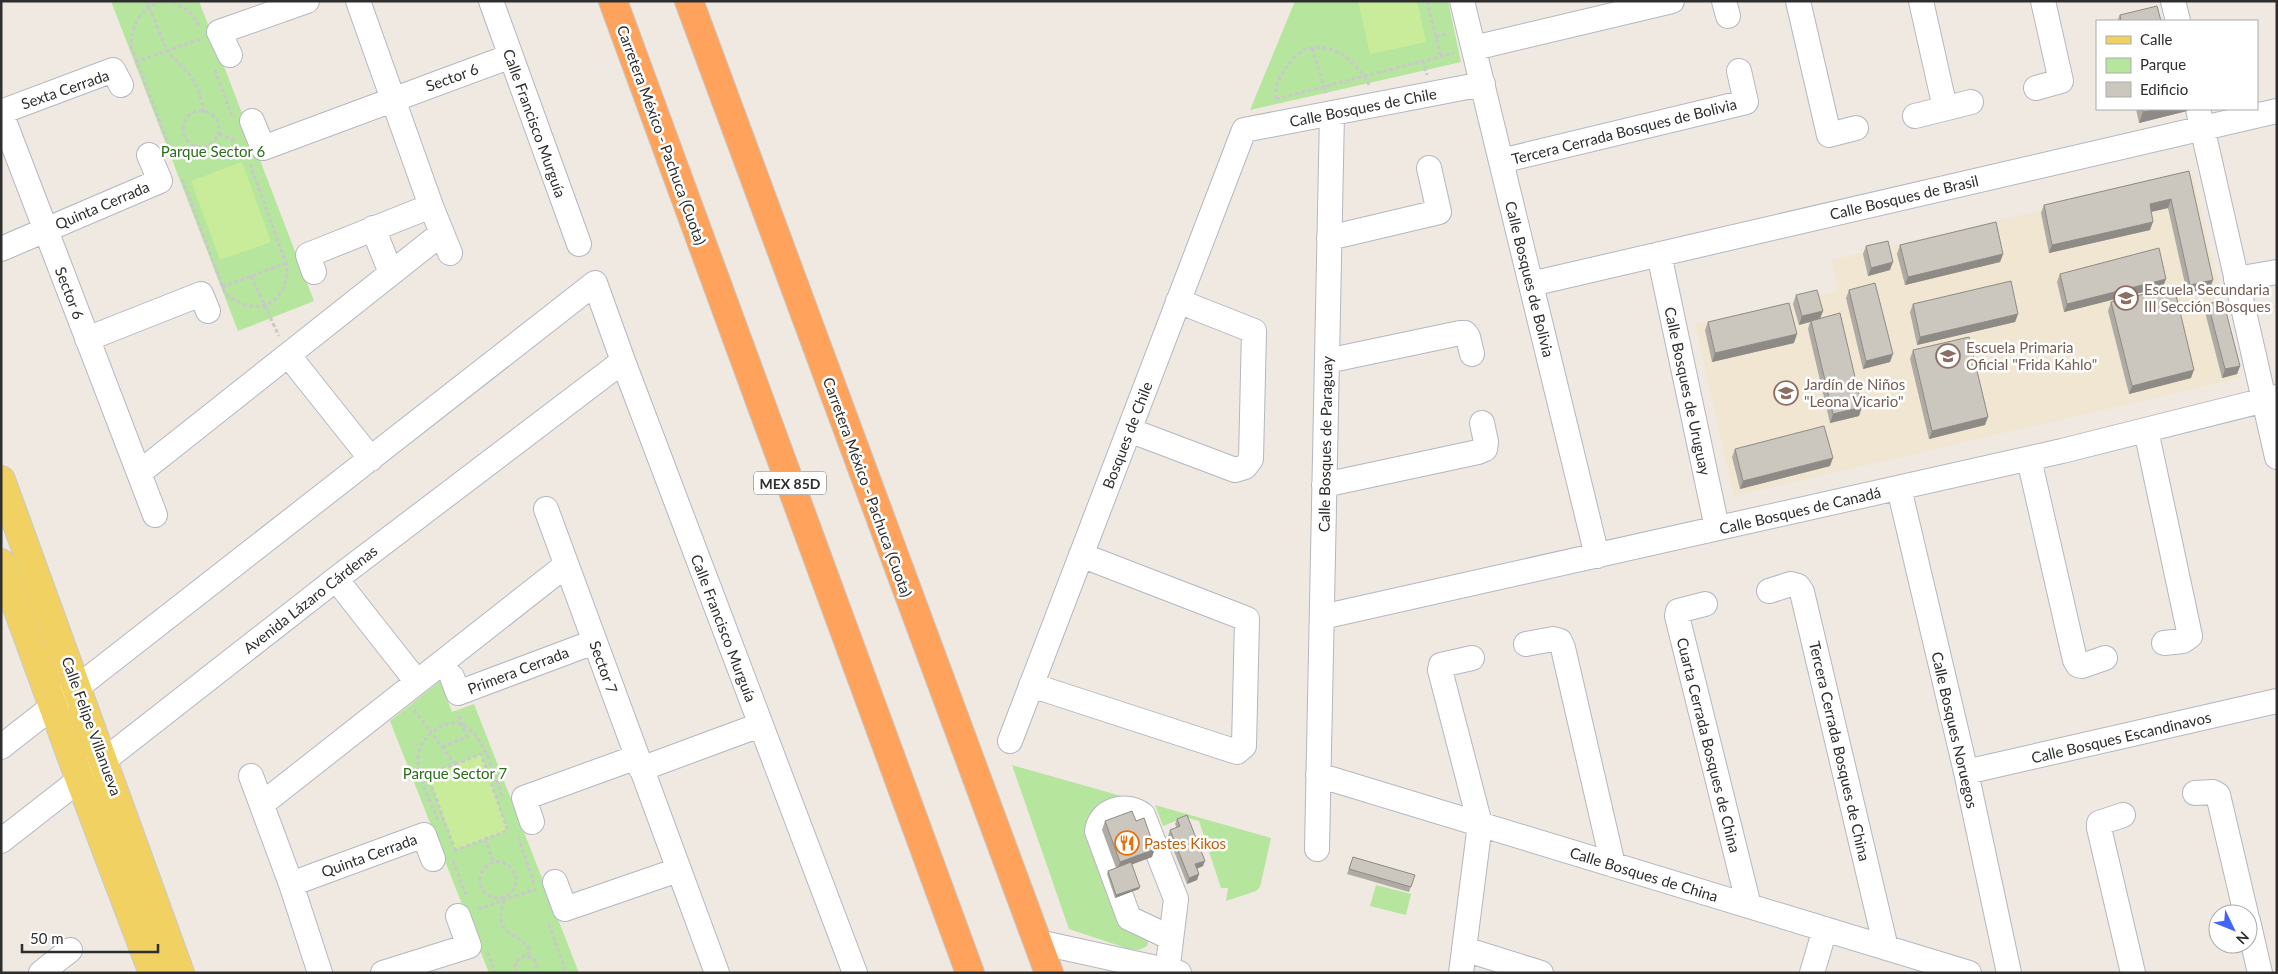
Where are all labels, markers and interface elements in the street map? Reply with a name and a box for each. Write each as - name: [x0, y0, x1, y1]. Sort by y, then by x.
- legend: [2096, 20, 2258, 110]
- street label: Carretera México - Pachuca (Cuota): [614, 23, 710, 247]
- text: Calle: [2140, 30, 2173, 48]
- street label: Calle Francisco Murguía: [500, 46, 570, 200]
- text: Parque: [2140, 55, 2186, 73]
- street label: Sector 6: [423, 59, 481, 95]
- street label: Sexta Cerrada: [19, 66, 111, 112]
- text: Edificio: [2140, 80, 2188, 98]
- street label: Calle Bosques de Chile: [1288, 84, 1438, 130]
- street label: Tercera Cerrada Bosques de Bolivia: [1510, 94, 1738, 168]
- park label: Parque Sector 6: [161, 142, 266, 160]
- street label: Calle Bosques de Brasil: [1828, 171, 1980, 223]
- street label: Quinta Cerrada: [52, 177, 152, 233]
- street label: Calle Bosques de Bolivia: [1502, 199, 1558, 359]
- street label: Sector 6: [52, 264, 88, 322]
- place label: Escuela Secundaria III Sección Bosques: [2144, 280, 2271, 315]
- school or university icon: Escuela Secundaria III Sección Bosques: [2113, 285, 2139, 311]
- street label: Calle Bosques de Uruguay: [1661, 305, 1715, 477]
- place label: Escuela Primaria Oficial "Frida Kahlo": [1966, 338, 2097, 373]
- school or university icon: Escuela Primaria Oficial "Frida Kahlo": [1935, 343, 1961, 369]
- street label: Calle Bosques de Paraguay: [1314, 355, 1336, 532]
- street label: Carretera México - Pachuca (Cuota): [820, 375, 916, 599]
- place label: Jardín de Niños "Leona Vicario": [1804, 375, 1905, 410]
- street label: Bosques de Chile: [1098, 379, 1156, 491]
- school or university icon: Jardín de Niños "Leona Vicario": [1773, 380, 1799, 406]
- road number: MEX 85D: [754, 472, 826, 494]
- street label: Calle Bosques de Canadá: [1717, 483, 1883, 537]
- street label: Avenida Lázaro Cárdenas: [240, 541, 380, 657]
- street label: Calle Francisco Murguía: [688, 552, 760, 704]
- street label: Cuarta Cerrada Bosques de China: [1674, 636, 1744, 854]
- street label: Sector 7: [586, 638, 622, 696]
- street label: Tercera Cerrada Bosques de China: [1806, 639, 1874, 863]
- street label: Primera Cerrada: [465, 642, 571, 698]
- street label: Calle Bosques Noruegos: [1928, 650, 1982, 810]
- street label: Calle Felipe Villanueva: [58, 654, 126, 798]
- street label: Calle Bosques Escandinavos: [2029, 708, 2213, 766]
- park label: Parque Sector 7: [403, 764, 508, 782]
- street label: Quinta Cerrada: [319, 829, 419, 881]
- restaurant icon: Pastes Kikos: [1114, 830, 1140, 856]
- place label: Pastes Kikos: [1144, 834, 1226, 852]
- street label: Calle Bosques de China: [1568, 843, 1720, 905]
- north arrow: [2208, 904, 2258, 954]
- scale bar: [22, 922, 159, 954]
- text: N: [2233, 928, 2253, 948]
- text: 50 m: [30, 929, 64, 947]

